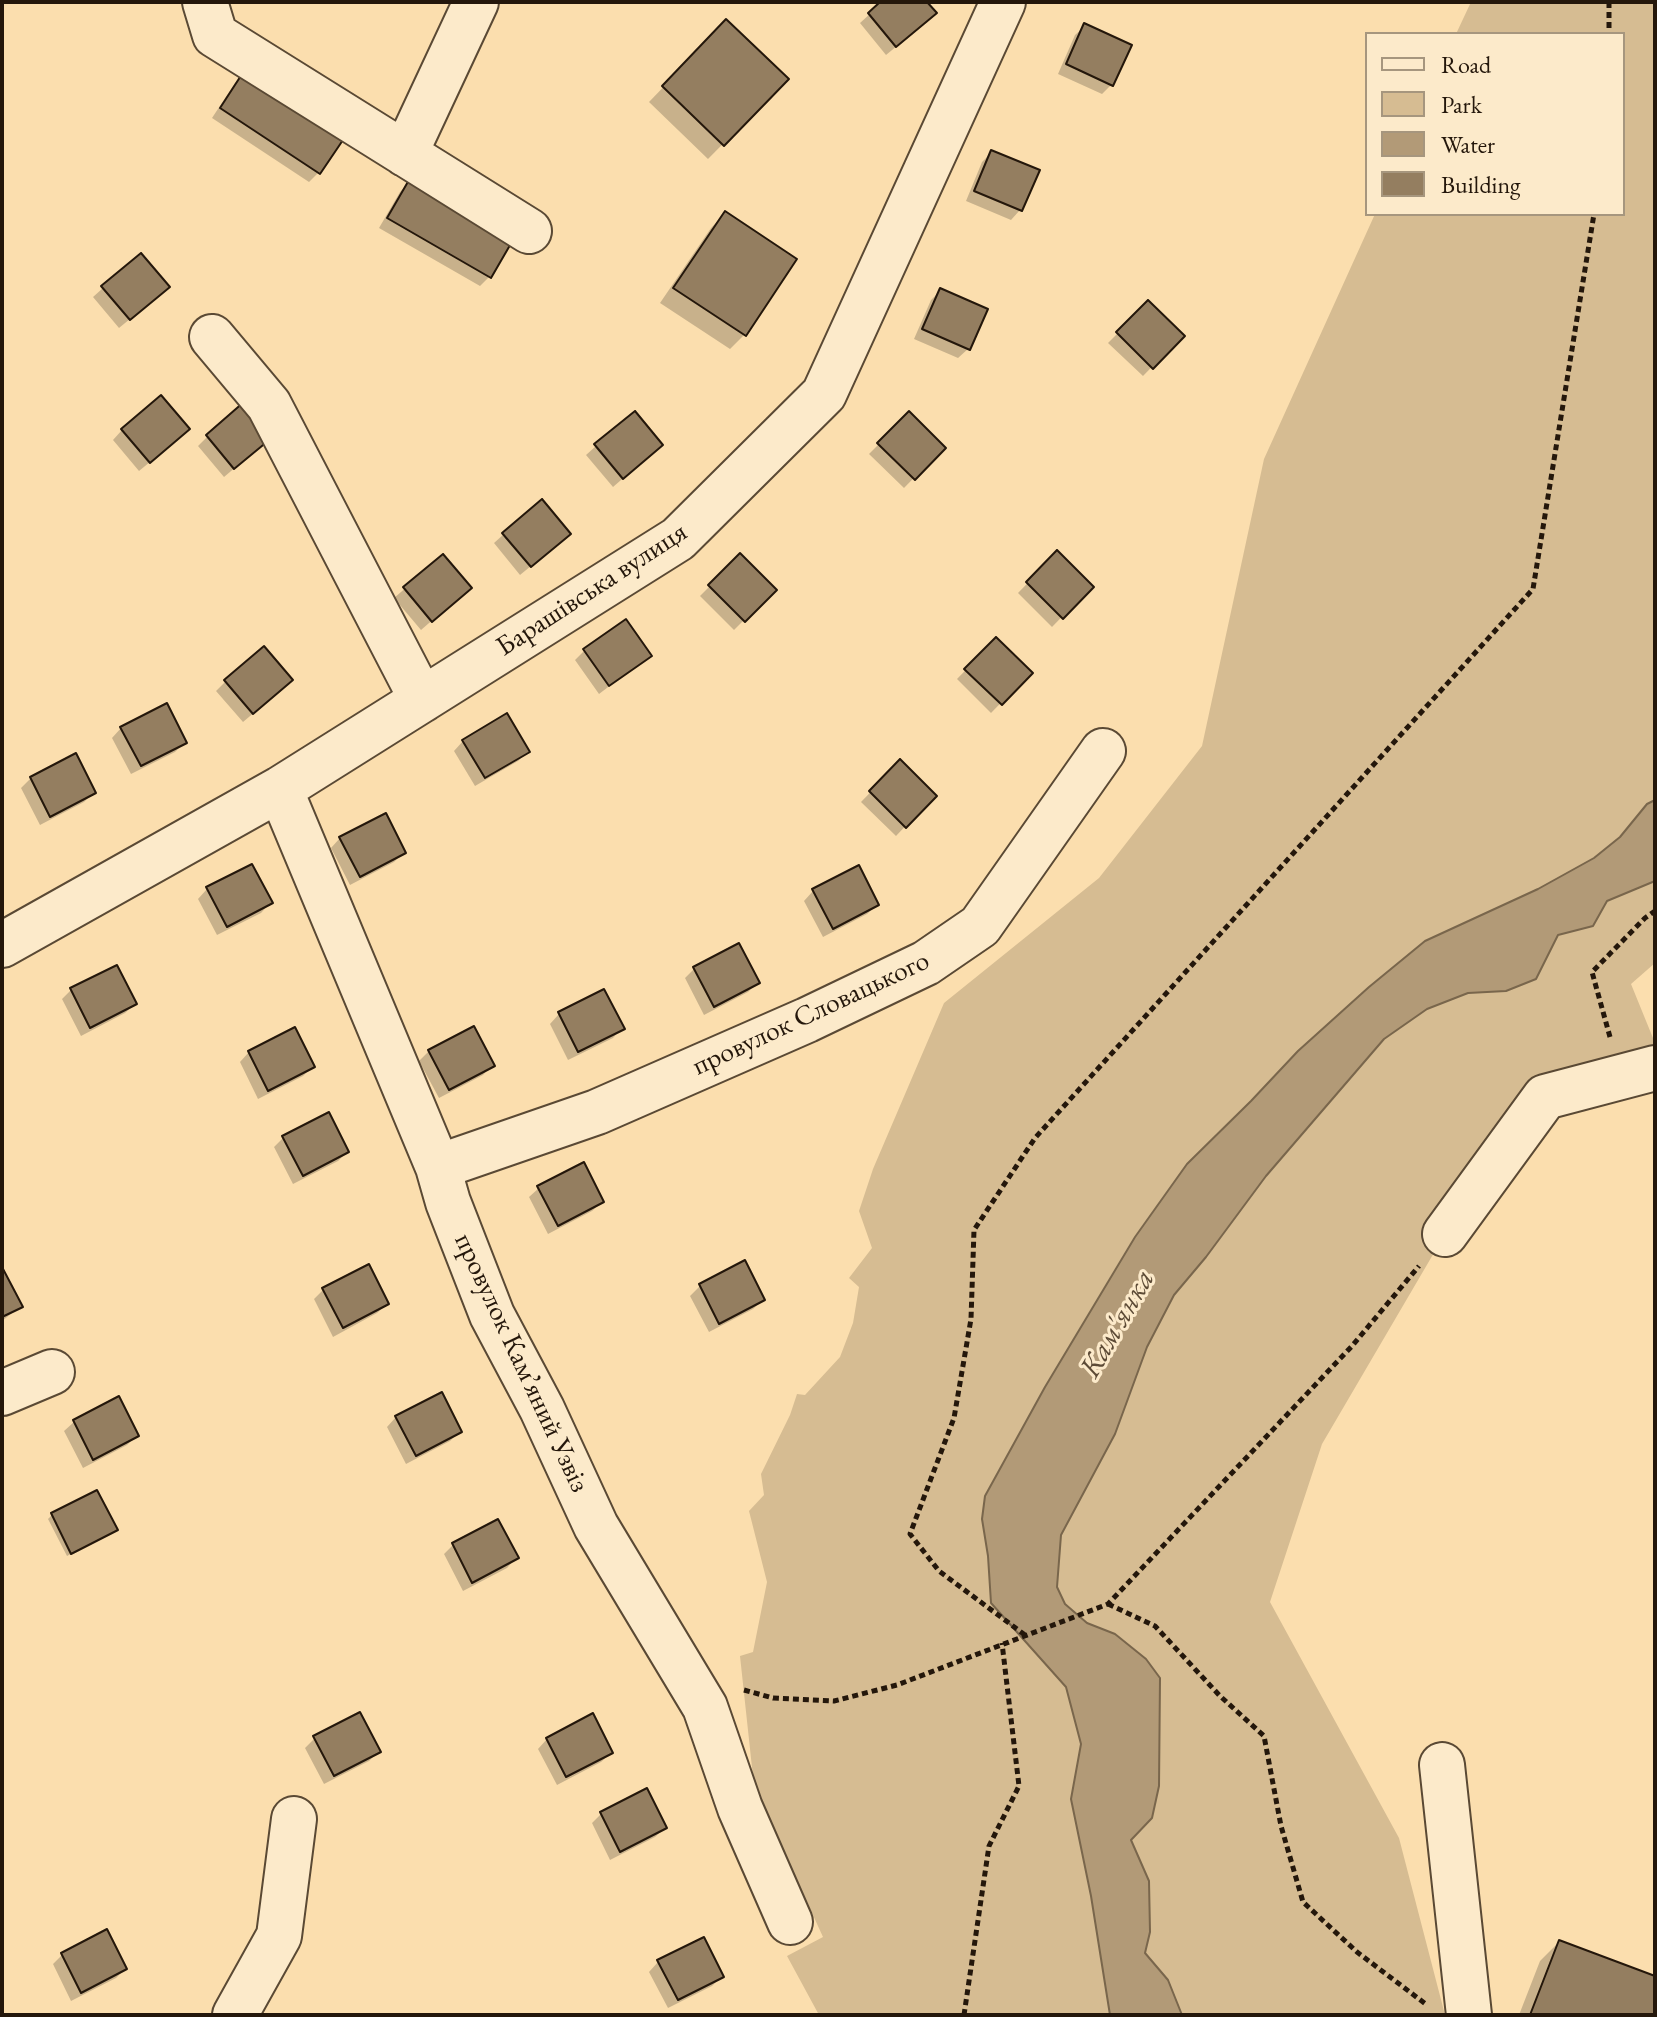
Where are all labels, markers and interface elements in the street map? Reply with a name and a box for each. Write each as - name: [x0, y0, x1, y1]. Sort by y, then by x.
- legend: [1365, 32, 1625, 216]
- text: Road: [1441, 49, 1491, 80]
- text: Park: [1441, 89, 1482, 120]
- text: Water: [1441, 129, 1495, 160]
- text: Building: [1441, 169, 1521, 200]
- street label: Барашівська вулиця: [490, 516, 694, 664]
- street label: провулок Словацького: [687, 944, 935, 1084]
- street label: провулок Камʼяний Узвіз: [446, 1228, 596, 1498]
- water label: Кам'янка: [1073, 1264, 1163, 1384]

